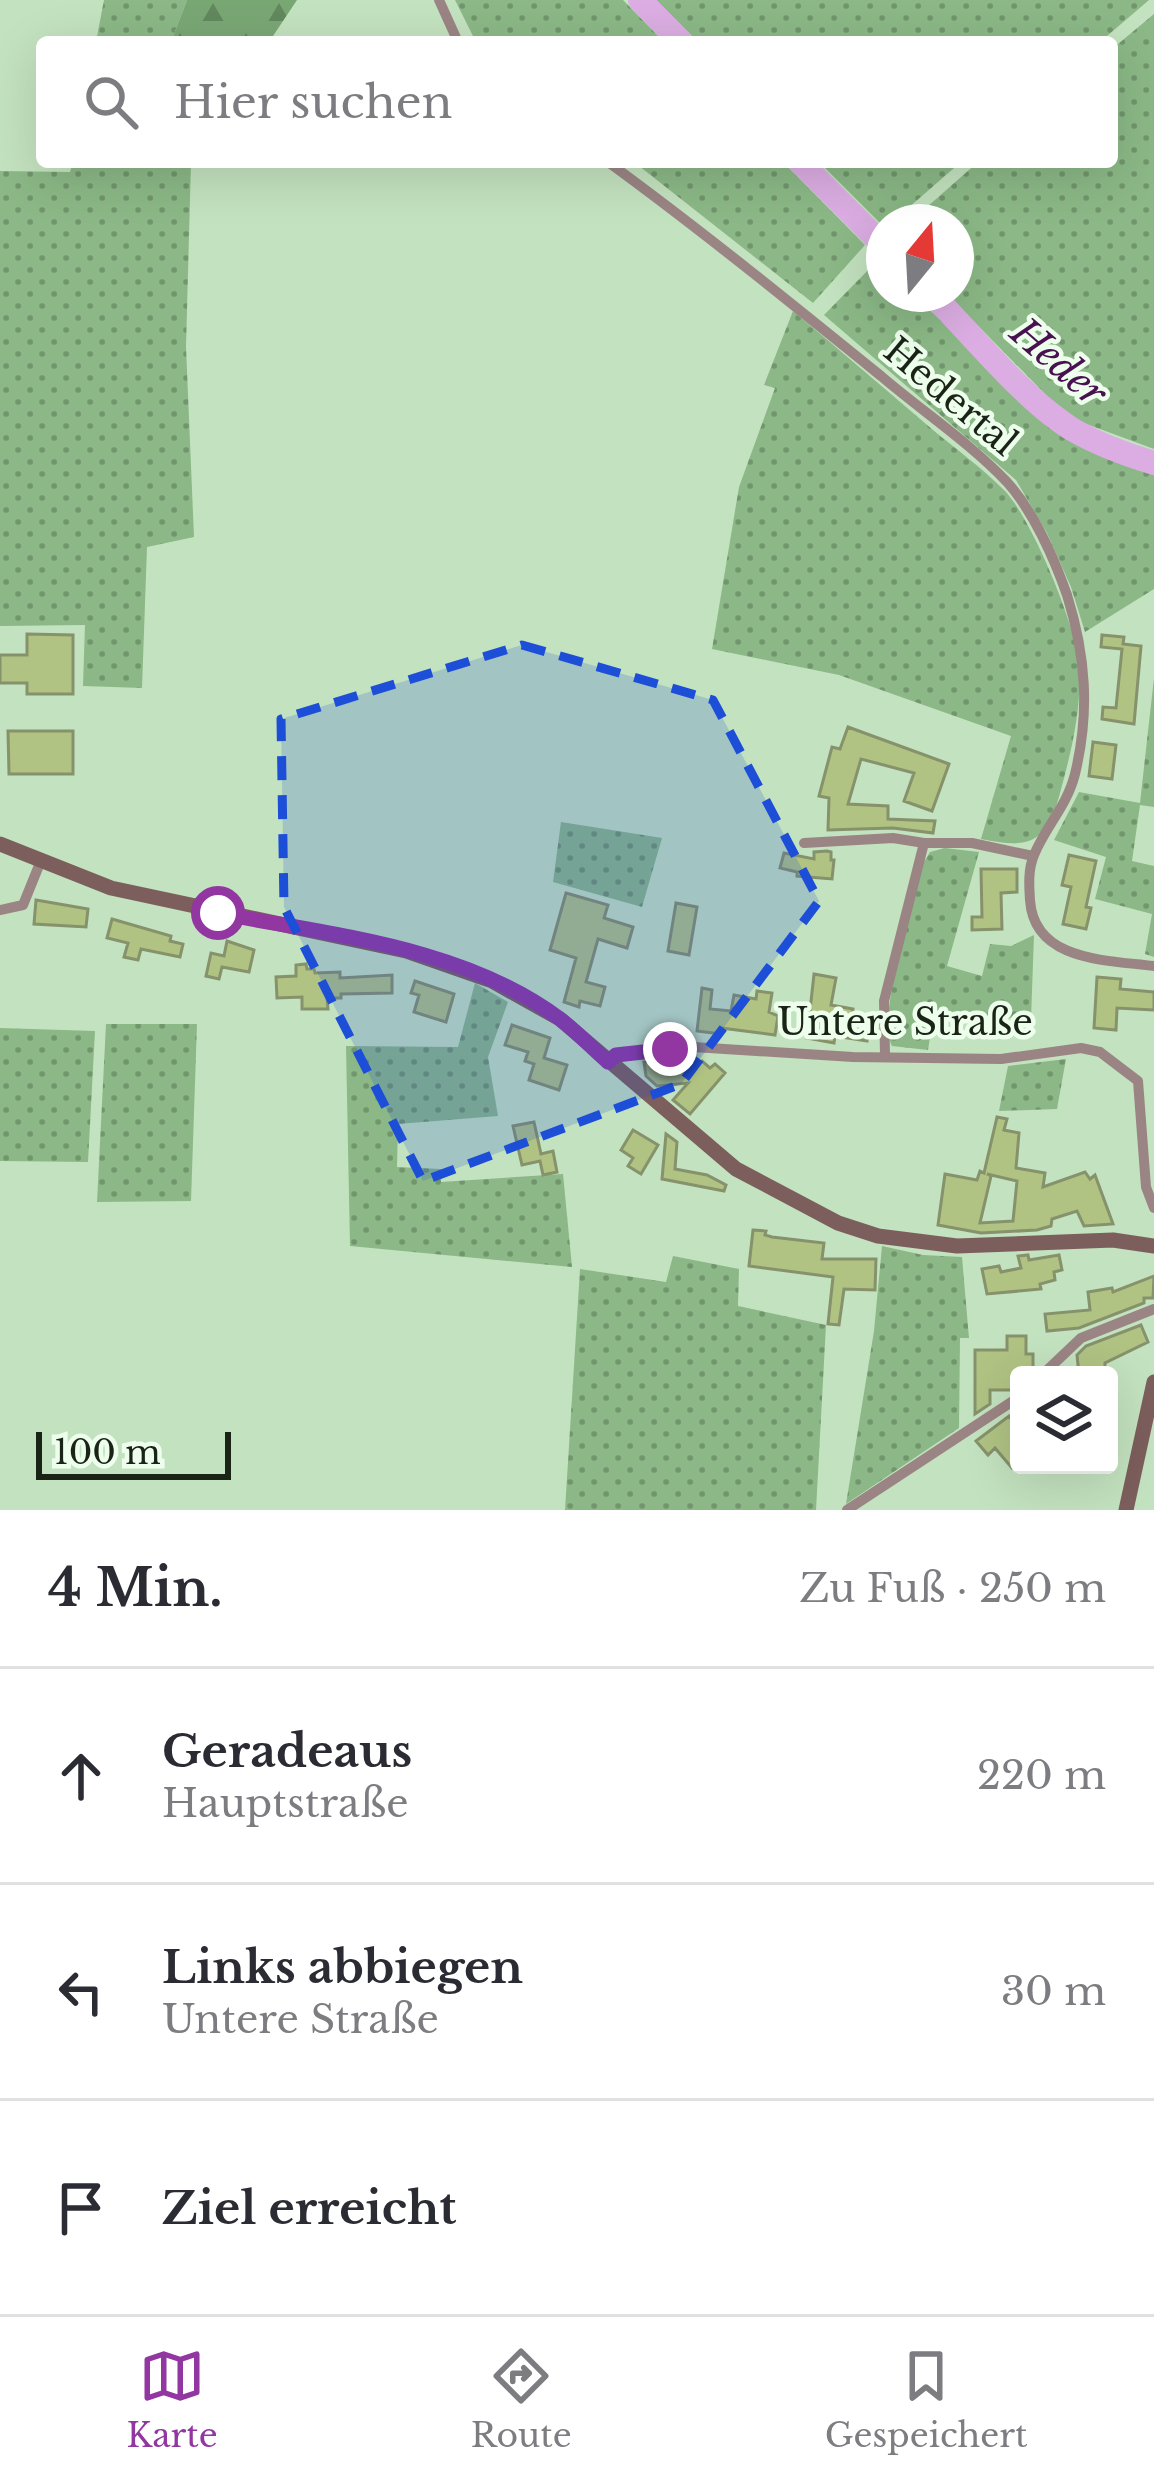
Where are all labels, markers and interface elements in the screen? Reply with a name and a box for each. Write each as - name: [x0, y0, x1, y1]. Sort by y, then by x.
- search box: [36, 36, 1118, 168]
- icon: search: [78, 69, 144, 135]
- text: Hier suchen: [174, 74, 452, 130]
- north arrow: [866, 204, 974, 312]
- water label: Heder: [999, 306, 1118, 419]
- street label: Hedertal: [875, 328, 1027, 465]
- route start: [191, 886, 245, 940]
- street label: Untere Straße: [777, 1000, 1033, 1045]
- route end: [643, 1022, 697, 1076]
- map controls: [1010, 1366, 1118, 1474]
- button: layers: [1010, 1366, 1118, 1474]
- scale bar: [36, 1426, 231, 1479]
- text: 100 m: [54, 1432, 161, 1473]
- text: 4 Min.: [48, 1557, 223, 1620]
- text: Zu Fuß · 250 m: [799, 1564, 1106, 1613]
- text: Geradeaus: [162, 1723, 412, 1779]
- icon: ahead: [48, 1743, 114, 1809]
- text: 220 m: [977, 1751, 1106, 1800]
- text: Hauptstraße: [162, 1779, 409, 1828]
- text: Links abbiegen: [162, 1939, 523, 1995]
- icon: left: [48, 1959, 114, 2025]
- text: 30 m: [1001, 1967, 1106, 2016]
- text: Untere Straße: [162, 1995, 439, 2044]
- icon: arrive: [48, 2175, 114, 2241]
- text: Ziel erreicht: [162, 2180, 457, 2236]
- tab: Karte: [127, 2343, 218, 2456]
- tab: Route: [471, 2343, 572, 2456]
- tab: Gespeichert: [825, 2343, 1027, 2456]

